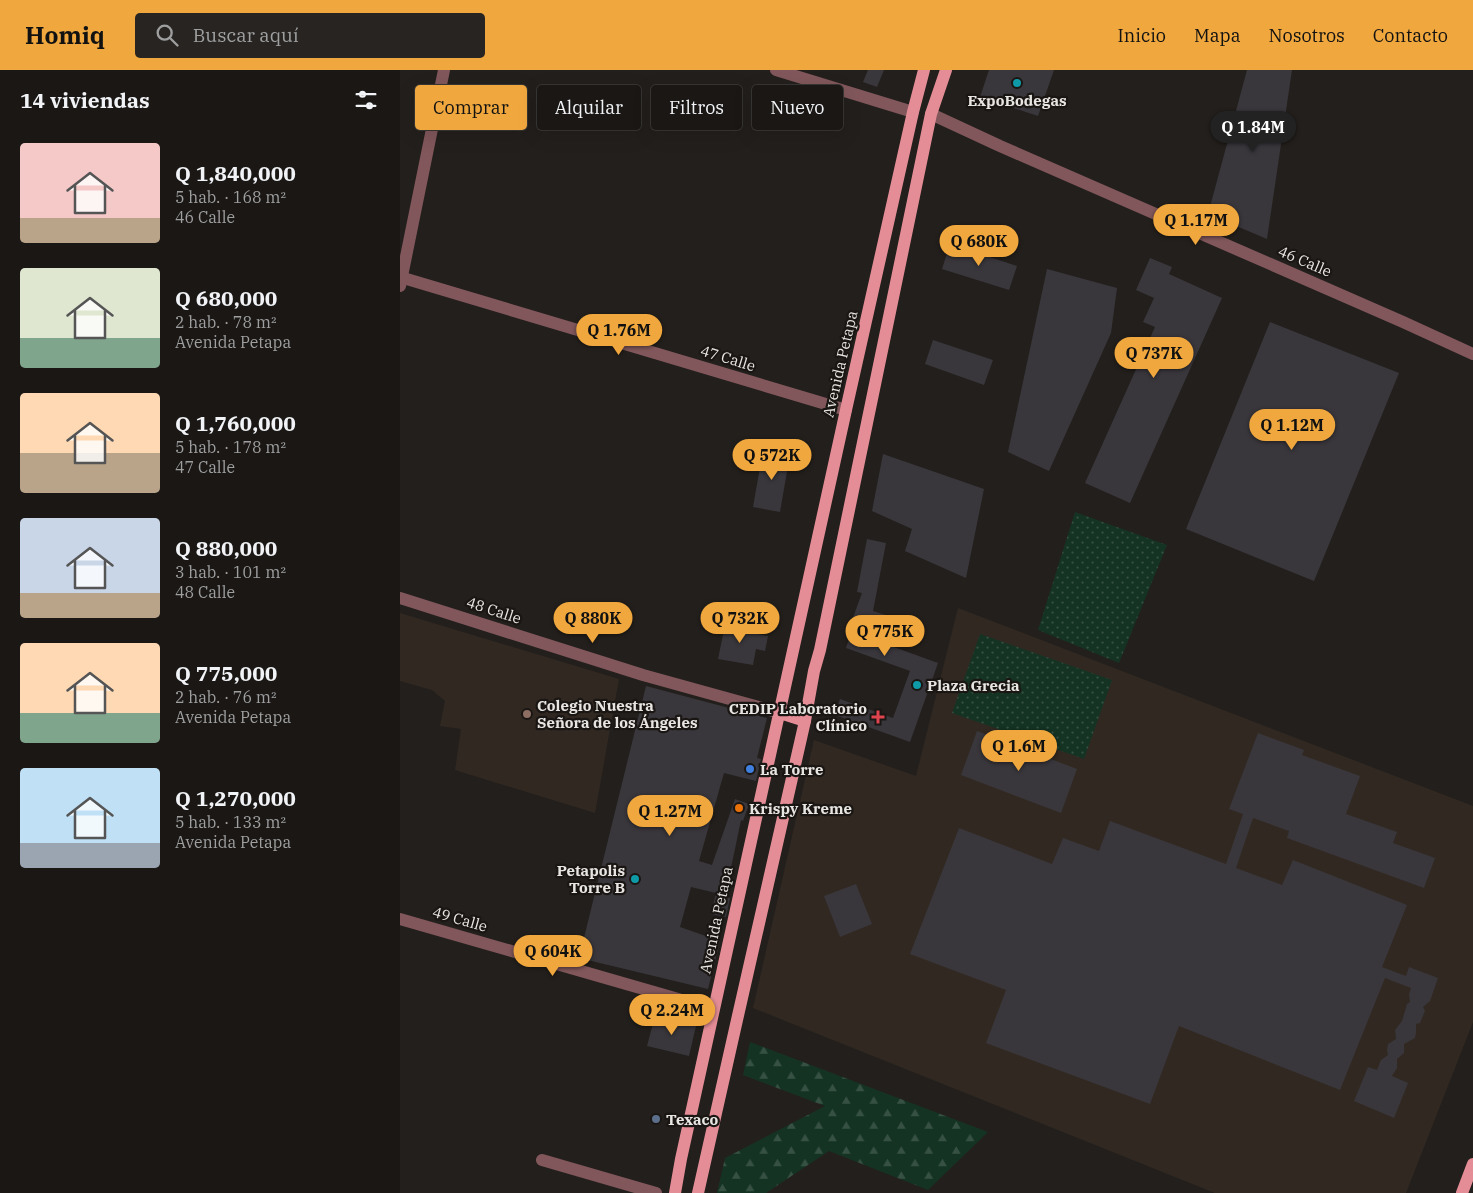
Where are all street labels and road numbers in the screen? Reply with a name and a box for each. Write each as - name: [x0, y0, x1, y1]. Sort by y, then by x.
- street label: 46 Calle: [1275, 241, 1335, 281]
- street label: Avenida Petapa: [818, 309, 862, 419]
- street label: 47 Calle: [698, 341, 758, 375]
- street label: 48 Calle: [464, 592, 524, 628]
- street label: Avenida Petapa: [695, 865, 737, 975]
- street label: 49 Calle: [430, 902, 490, 936]

